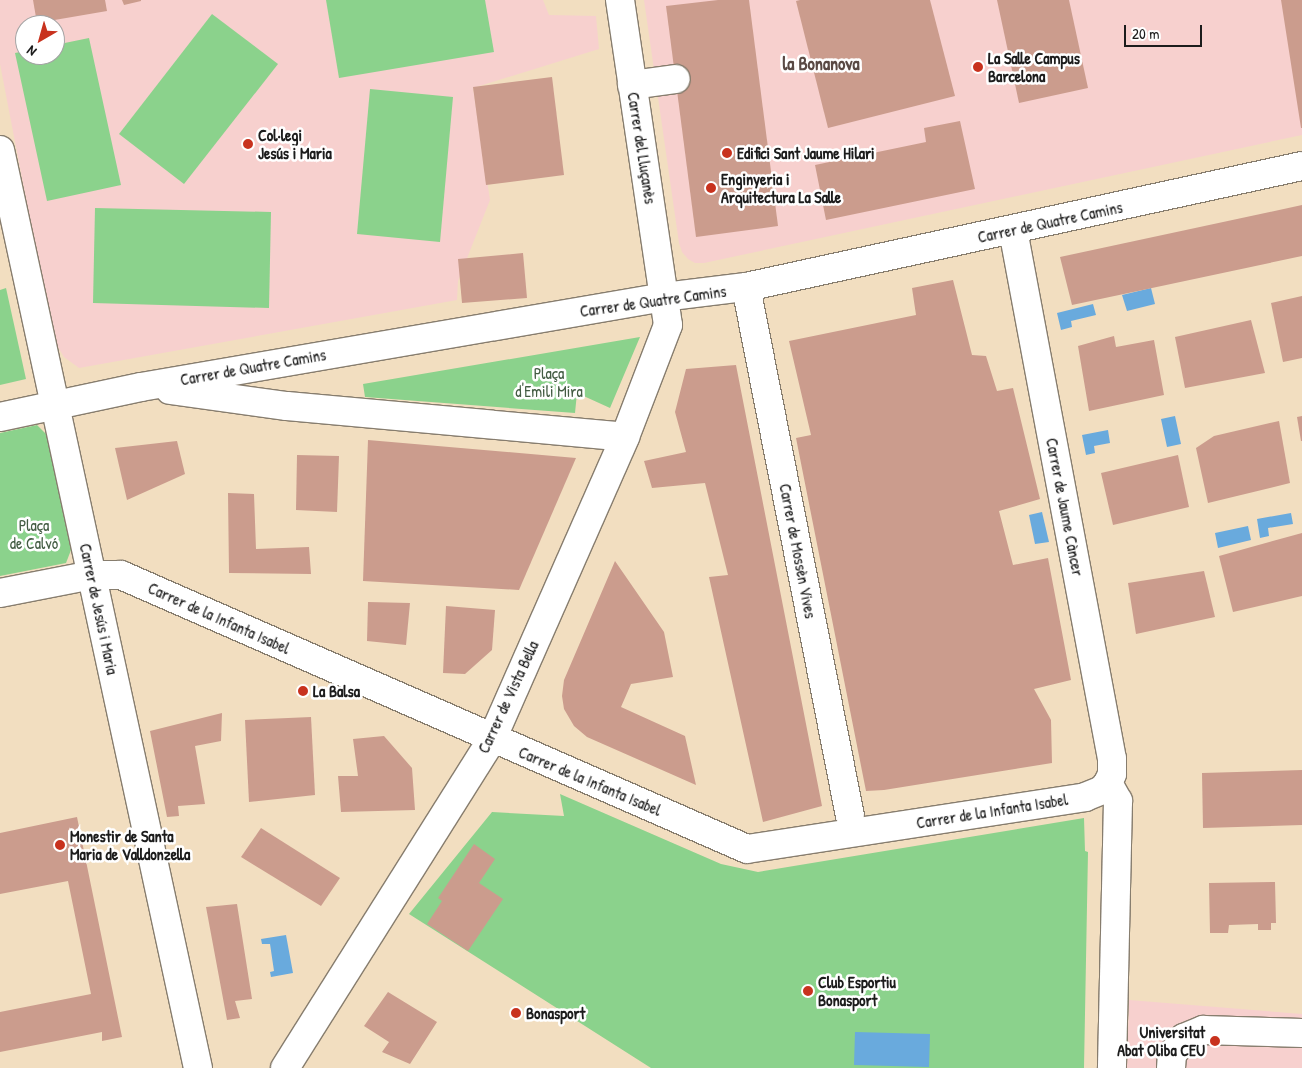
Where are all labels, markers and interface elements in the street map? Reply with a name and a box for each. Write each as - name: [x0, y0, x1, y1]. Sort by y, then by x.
- north arrow: [15, 15, 65, 65]
- scale bar: [1127, 15, 1204, 47]
- text: 20 m: [1132, 23, 1159, 44]
- text: N: [22, 42, 40, 61]
- place label: La Salle Campus Barcelona: [988, 48, 1080, 86]
- district label: la Bonanova: [782, 53, 860, 75]
- marker: La Salle Campus Barcelona: [972, 61, 984, 73]
- street label: Carrer del Lluçanès: [624, 91, 660, 205]
- place label: Col·legi Jesús i Maria: [258, 125, 332, 163]
- marker: Col·legi Jesús i Maria: [242, 138, 254, 150]
- place label: Edifici Sant Jaume Hilari: [737, 143, 875, 163]
- marker: Edifici Sant Jaume Hilari: [721, 147, 733, 159]
- place label: Enginyeria i Arquitectura La Salle: [721, 169, 841, 207]
- marker: Enginyeria i Arquitectura La Salle: [705, 182, 717, 194]
- street label: Carrer de Quatre Camins: [976, 197, 1124, 247]
- street label: Carrer de Quatre Camins: [579, 281, 727, 321]
- street label: Carrer de Quatre Camins: [179, 345, 327, 389]
- park label: Plaça d'Emili Mira: [515, 363, 583, 401]
- street label: Carrer de Jaume Càncer: [1042, 436, 1088, 578]
- street label: Carrer de Mossèn Vives: [776, 482, 820, 620]
- park label: Plaça de Calvó: [10, 515, 58, 553]
- street label: Carrer de Jesús i Maria: [76, 542, 122, 676]
- street label: Carrer de la Infanta Isabel: [145, 578, 293, 658]
- street label: Carrer de Vista Bella: [474, 638, 542, 756]
- place label: La Balsa: [313, 681, 360, 701]
- marker: La Balsa: [297, 685, 309, 697]
- street label: Carrer de la Infanta Isabel: [516, 742, 664, 820]
- street label: Carrer de la Infanta Isabel: [915, 790, 1069, 832]
- place label: Monestir de Santa Maria de Valldonzella: [70, 826, 190, 864]
- marker: Monestir de Santa Maria de Valldonzella: [54, 839, 66, 851]
- place label: Club Esportiu Bonasport: [818, 972, 896, 1010]
- marker: Club Esportiu Bonasport: [802, 985, 814, 997]
- place label: Bonasport: [526, 1003, 585, 1023]
- marker: Bonasport: [510, 1007, 522, 1019]
- place label: Universitat Abat Oliba CEU: [1117, 1022, 1205, 1060]
- marker: Universitat Abat Oliba CEU: [1209, 1035, 1221, 1047]

